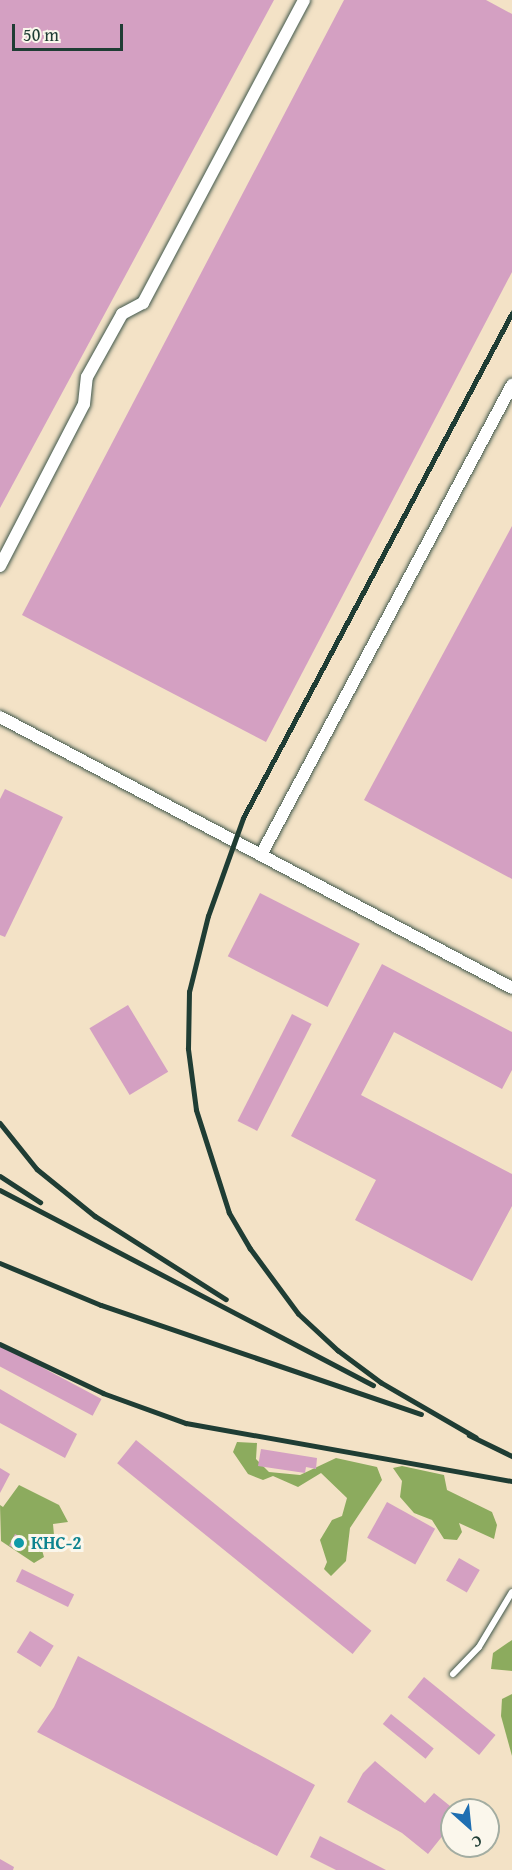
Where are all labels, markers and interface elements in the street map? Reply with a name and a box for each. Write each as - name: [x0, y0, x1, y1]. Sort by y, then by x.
- scale bar: [15, 12, 126, 50]
- text: 50 m: [23, 21, 59, 48]
- place label: КНС-2: [31, 1532, 82, 1554]
- marker: КНС-2: [12, 1536, 26, 1550]
- north arrow: [440, 1798, 500, 1858]
- text: С: [468, 1830, 487, 1855]

